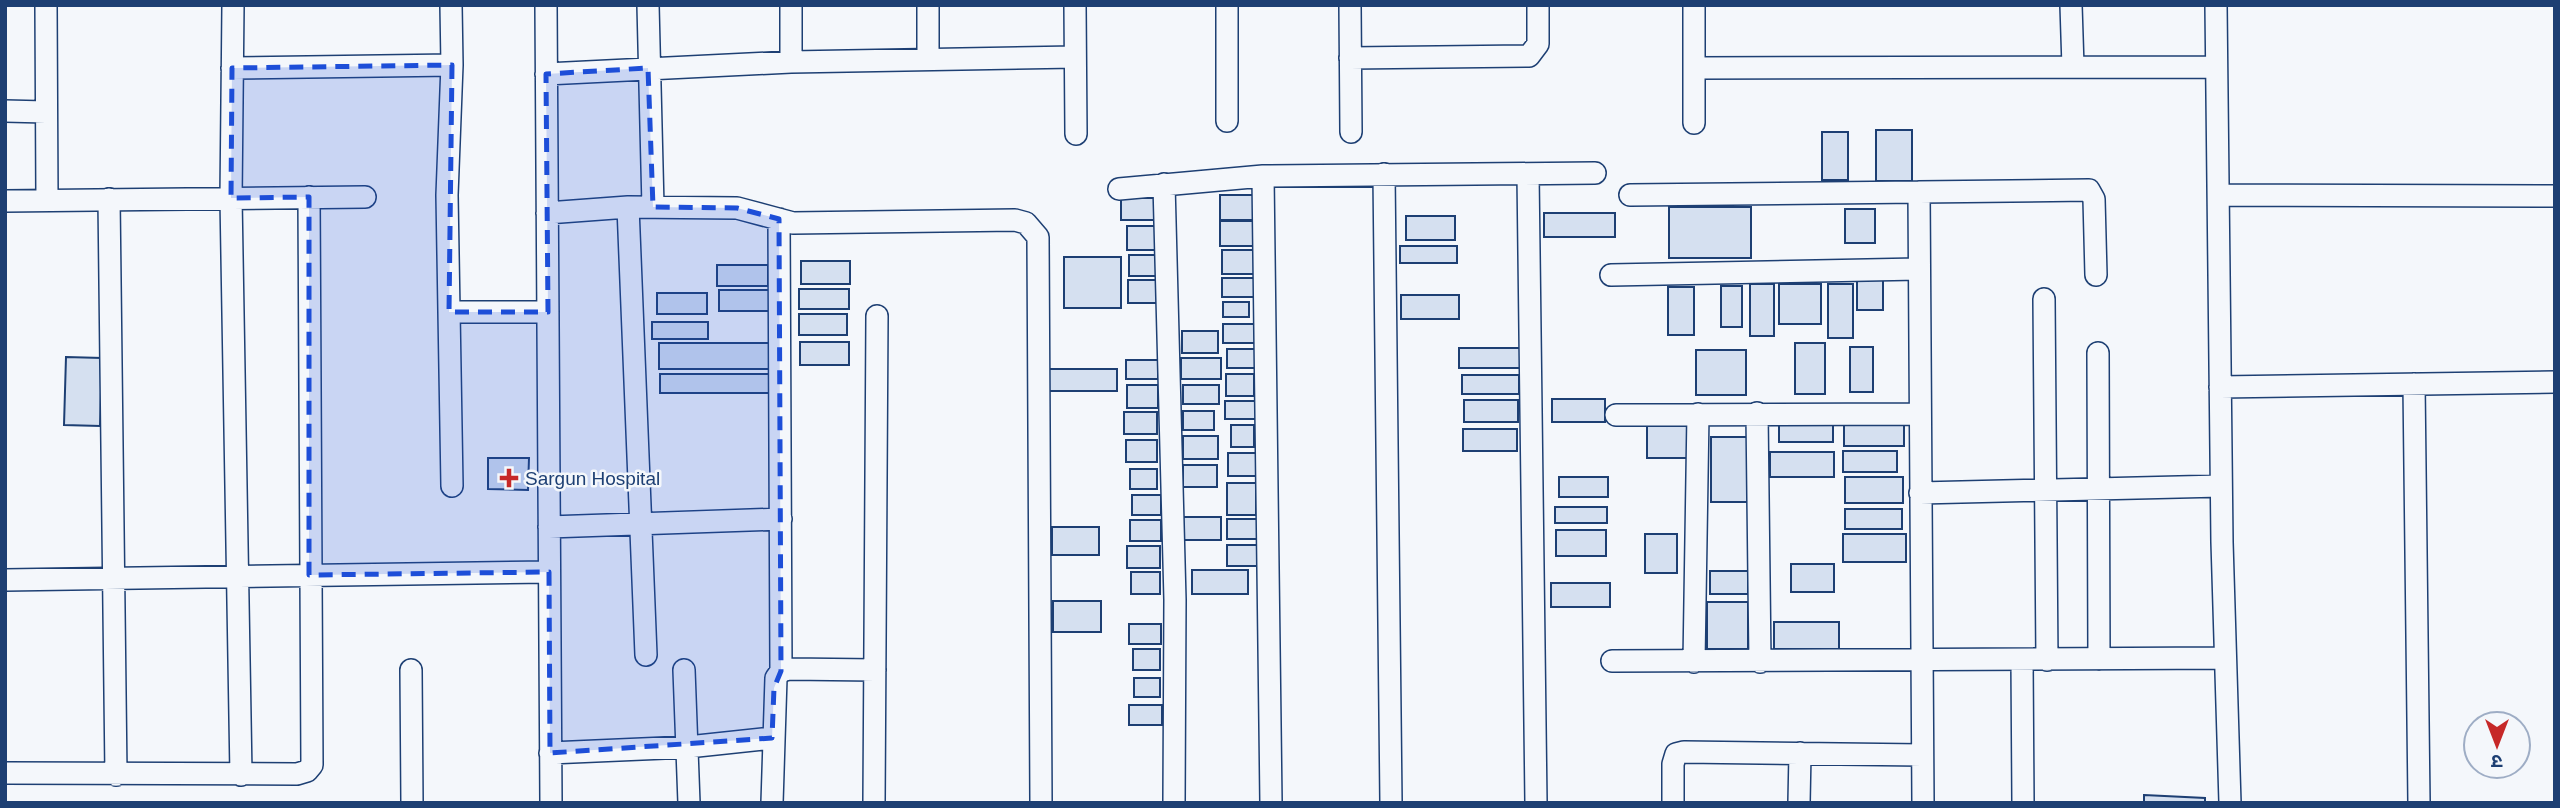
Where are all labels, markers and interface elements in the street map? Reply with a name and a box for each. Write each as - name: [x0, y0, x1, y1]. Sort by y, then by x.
- marker: Sargun Hospital: [499, 468, 519, 488]
- place label: Sargun Hospital: [525, 468, 660, 489]
- north arrow: [2462, 710, 2532, 780]
- text: उ: [2491, 751, 2503, 772]

